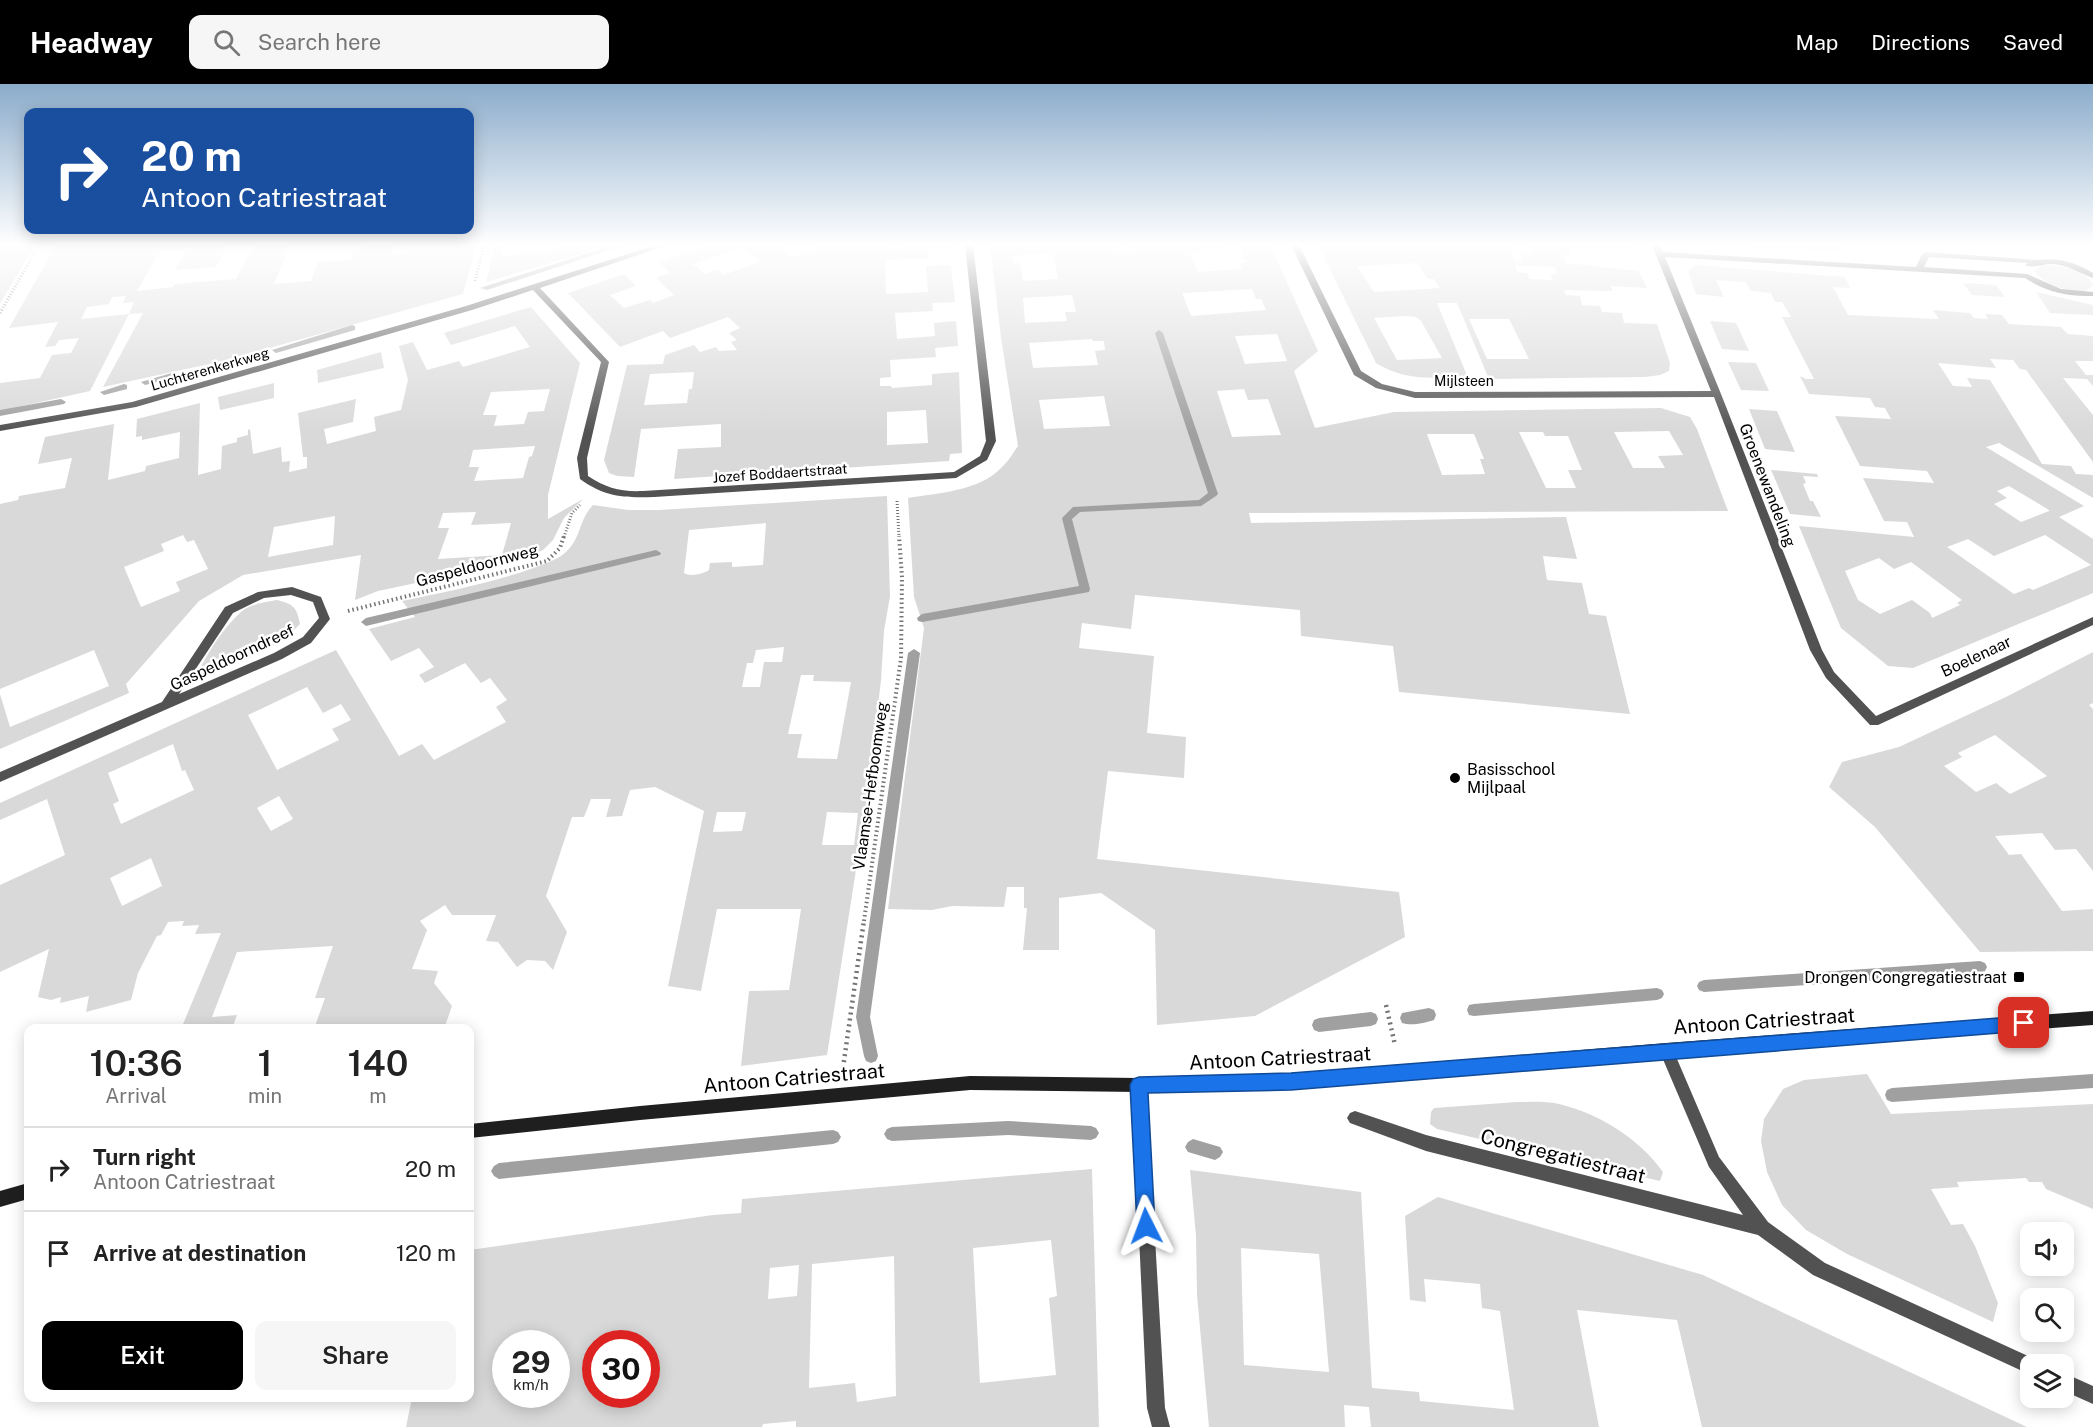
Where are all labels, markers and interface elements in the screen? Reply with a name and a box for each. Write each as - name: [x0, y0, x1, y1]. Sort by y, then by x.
- search box: [189, 15, 609, 69]
- text: Headway: [30, 26, 153, 59]
- icon: search: [210, 26, 243, 59]
- text: Search here: [258, 29, 381, 55]
- text: Map: [1796, 30, 1838, 55]
- text: Directions: [1871, 30, 1970, 55]
- text: Saved: [2003, 30, 2063, 55]
- text: 20 m: [141, 131, 242, 180]
- icon: right: [42, 132, 120, 210]
- text: Antoon Catriestraat: [141, 181, 387, 213]
- street label: Luchterenkerkweg: [149, 344, 271, 394]
- street label: Mijlsteen: [1434, 373, 1494, 389]
- street label: Groenewandeling: [1735, 421, 1800, 550]
- street label: Jozef Boddaertstraat: [712, 460, 848, 486]
- street label: Gaspeldoornweg: [414, 540, 540, 591]
- street label: Gaspeldoorndreef: [167, 620, 297, 695]
- street label: Boelenaar: [1938, 632, 2014, 681]
- street label: Vlaamse-Hefboomweg: [849, 701, 892, 872]
- place label: Basisschool Mijlpaal: [1467, 760, 1556, 797]
- marker: Basisschool Mijlpaal: [1448, 771, 1462, 785]
- place label: Drongen Congregatiestraat: [1804, 968, 2007, 987]
- marker: Drongen Congregatiestraat: [2012, 970, 2026, 984]
- pin: [1998, 997, 2049, 1048]
- street label: Antoon Catriestraat: [1672, 1003, 1856, 1039]
- icon: arrive: [2007, 1006, 2040, 1039]
- street label: Antoon Catriestraat: [1188, 1041, 1372, 1075]
- text: 10:36: [90, 1042, 183, 1084]
- text: 1: [258, 1042, 273, 1084]
- text: 140: [348, 1042, 408, 1084]
- street label: Antoon Catriestraat: [702, 1058, 886, 1098]
- text: Arrival: [105, 1084, 167, 1108]
- text: min: [248, 1084, 282, 1108]
- text: m: [369, 1084, 387, 1108]
- street label: Congregatiestraat: [1478, 1124, 1648, 1188]
- text: Turn right: [93, 1144, 196, 1170]
- icon: right: [42, 1153, 75, 1186]
- text: 20 m: [405, 1156, 456, 1182]
- text: Antoon Catriestraat: [93, 1170, 275, 1194]
- position arrow: [1114, 1194, 1178, 1258]
- map controls: [2020, 1222, 2074, 1408]
- button: sound: [2020, 1222, 2074, 1276]
- icon: arrive: [42, 1237, 75, 1270]
- text: Arrive at destination: [93, 1240, 306, 1266]
- text: 120 m: [396, 1240, 456, 1266]
- button: search: [2020, 1288, 2074, 1342]
- button: Exit: [42, 1321, 243, 1390]
- button: Share: [255, 1321, 456, 1390]
- speed limit sign: 30: [582, 1330, 660, 1408]
- text: 29: [512, 1344, 550, 1380]
- button: layers: [2020, 1354, 2074, 1408]
- text: km/h: [513, 1376, 549, 1393]

